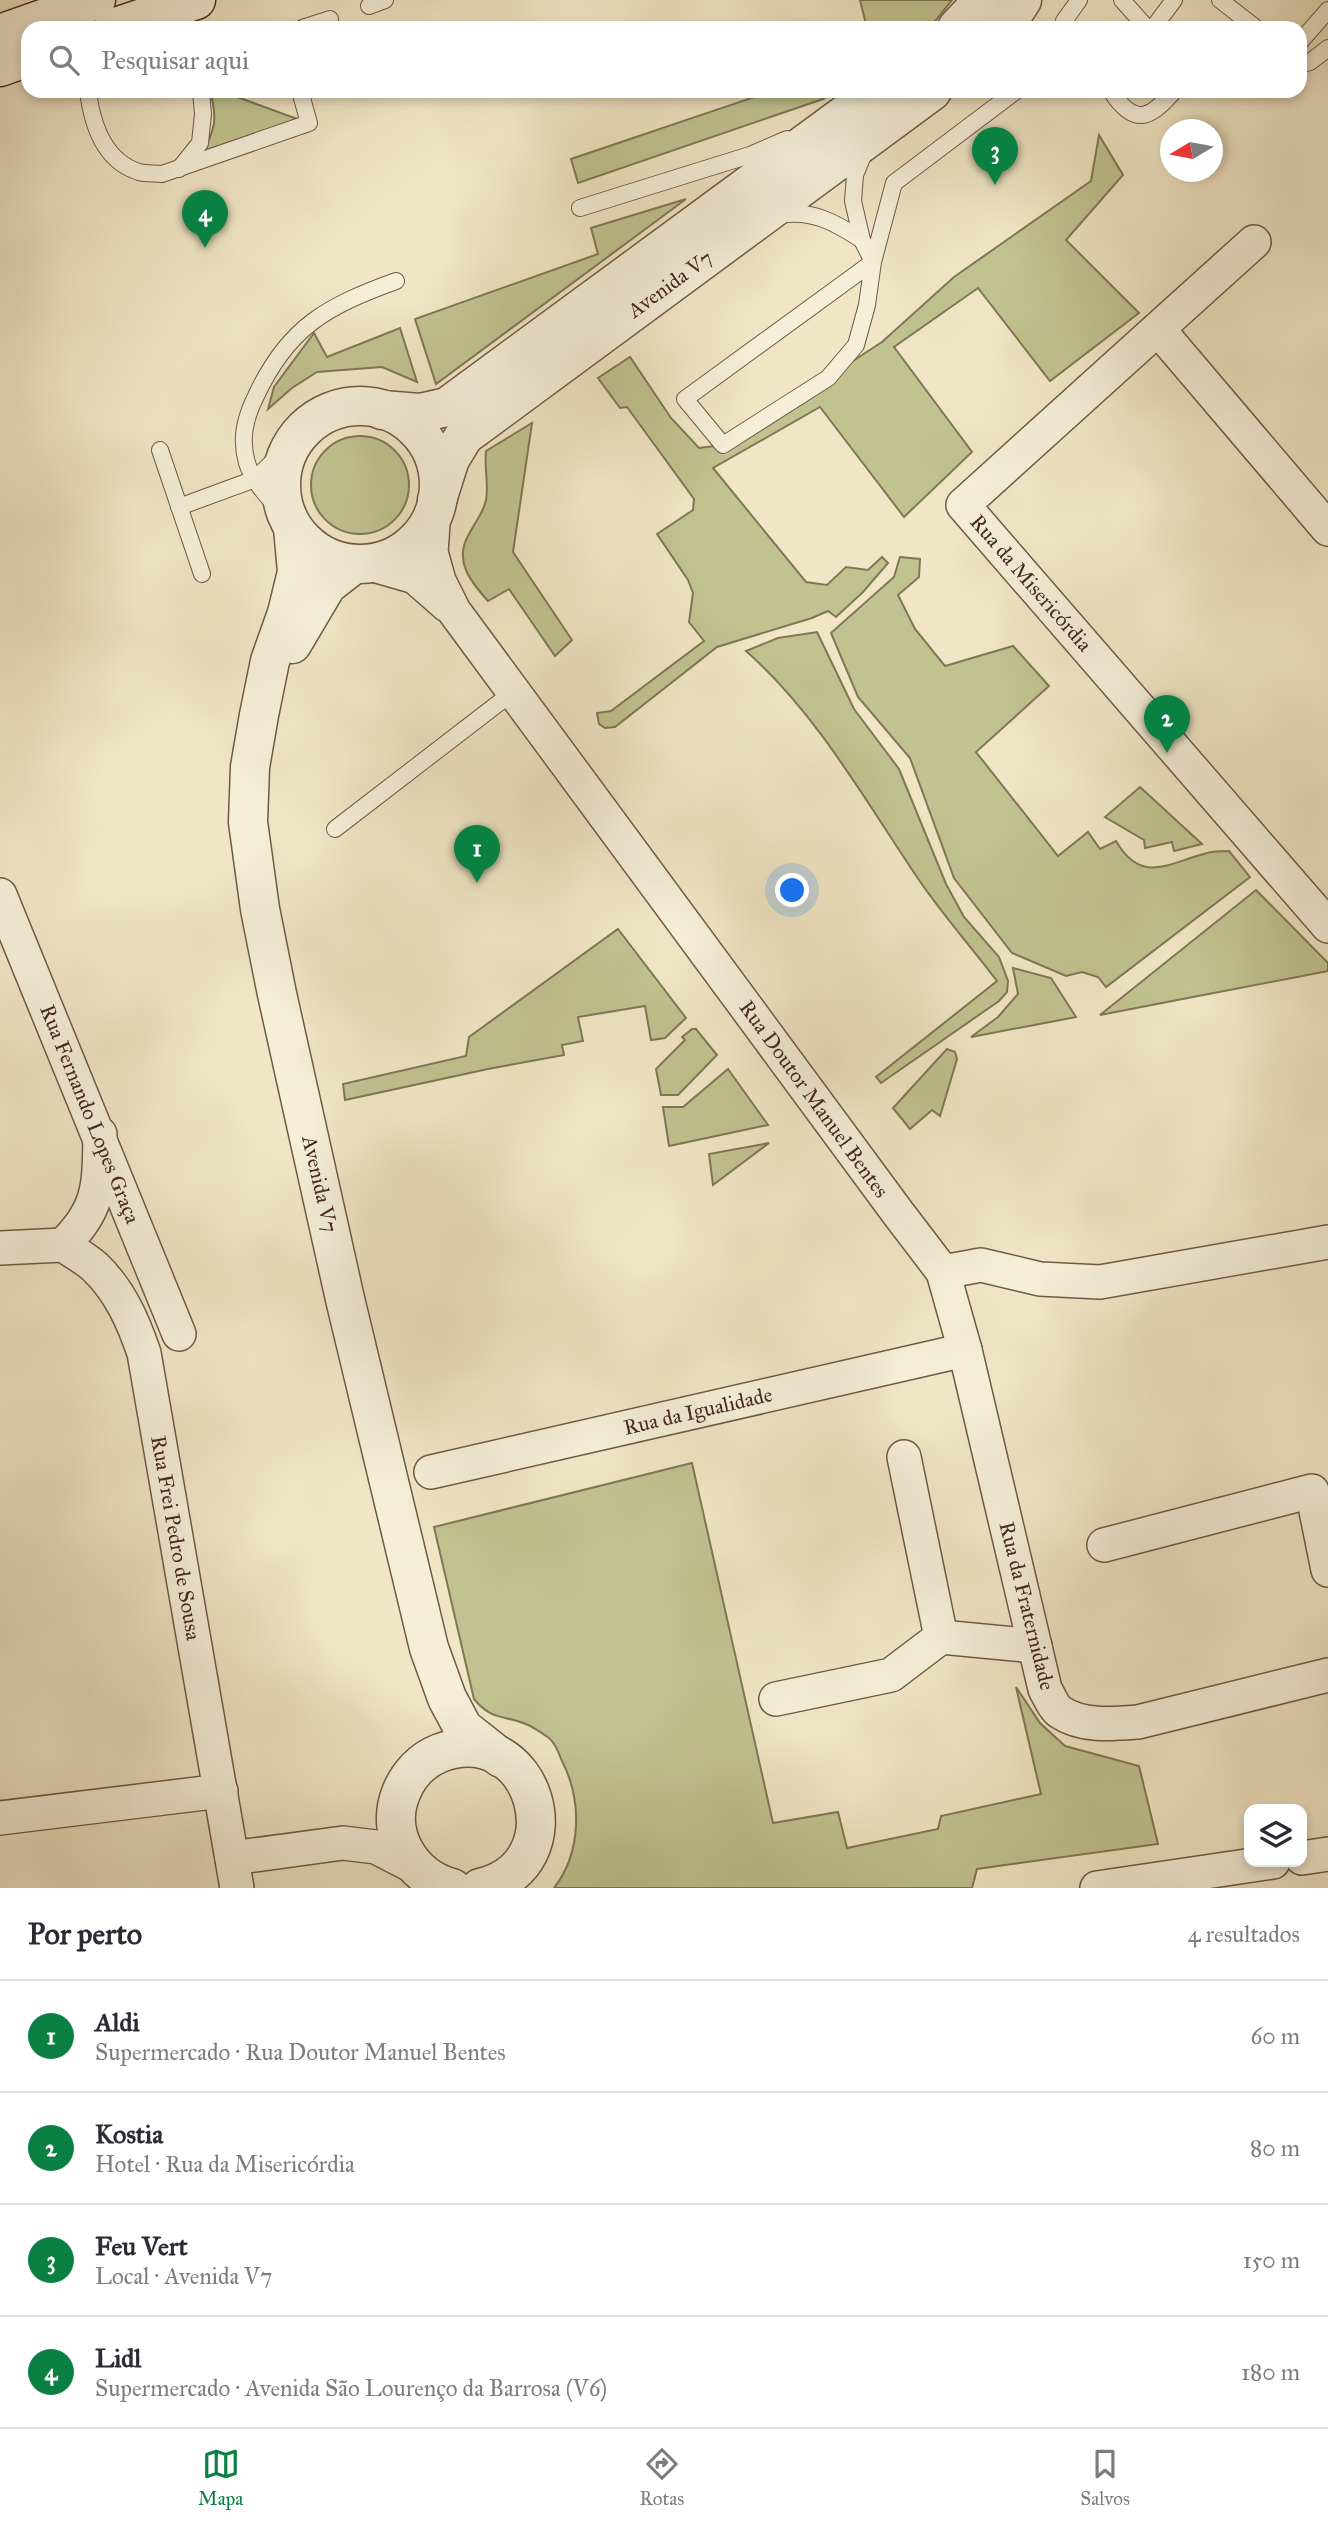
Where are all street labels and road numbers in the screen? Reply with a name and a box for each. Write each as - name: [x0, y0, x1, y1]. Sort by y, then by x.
- street label: Avenida V7: [622, 244, 718, 324]
- street label: Rua da Misericórdia: [964, 509, 1098, 657]
- street label: Rua Doutor Manuel Bentes: [734, 995, 894, 1203]
- street label: Rua Fernando Lopes Graça: [34, 1001, 146, 1227]
- street label: Avenida V7: [296, 1132, 344, 1235]
- street label: Rua da Igualidade: [621, 1381, 775, 1441]
- street label: Rua Frei Pedro de Sousa: [145, 1434, 207, 1642]
- street label: Rua da Fraternidade: [993, 1519, 1061, 1693]

